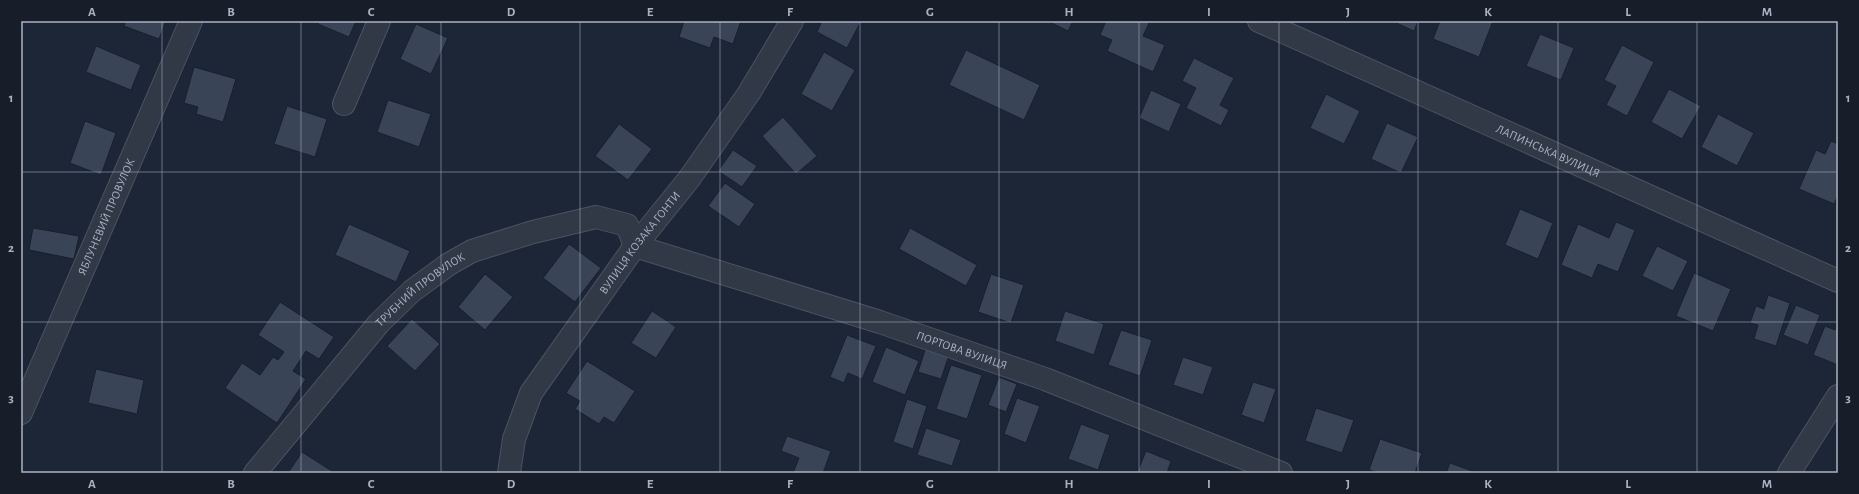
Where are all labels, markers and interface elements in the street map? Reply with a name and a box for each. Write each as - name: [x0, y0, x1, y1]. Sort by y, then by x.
- text: A: [88, 6, 96, 19]
- text: B: [227, 6, 235, 19]
- text: C: [368, 6, 375, 19]
- text: D: [507, 6, 516, 19]
- text: E: [647, 6, 654, 19]
- text: F: [787, 6, 794, 19]
- text: G: [926, 6, 934, 19]
- text: H: [1064, 6, 1074, 19]
- text: I: [1207, 6, 1211, 19]
- text: J: [1346, 6, 1350, 19]
- text: K: [1484, 6, 1492, 19]
- text: L: [1625, 6, 1631, 19]
- text: M: [1762, 6, 1772, 19]
- text: 1: [9, 92, 13, 105]
- text: 1: [1846, 92, 1850, 105]
- street label: ЛАПИНСЬКА ВУЛИЦЯ: [1495, 122, 1602, 179]
- street label: ЯБЛУНЕВИЙ ПРОВУЛОК: [76, 157, 137, 277]
- street label: ВУЛИЦЯ КОЗАКА ГОНТИ: [597, 189, 682, 296]
- text: 2: [8, 242, 14, 255]
- text: 2: [1845, 242, 1851, 255]
- street label: ТРУБНИЙ ПРОВУЛОК: [373, 250, 467, 329]
- street label: ПОРТОВА ВУЛИЦЯ: [915, 329, 1009, 371]
- text: 3: [8, 392, 14, 405]
- text: 3: [1845, 392, 1851, 405]
- text: A: [88, 478, 96, 491]
- text: B: [227, 478, 235, 491]
- text: C: [368, 478, 375, 491]
- text: D: [507, 478, 516, 491]
- text: E: [647, 478, 654, 491]
- text: F: [787, 478, 794, 491]
- text: G: [926, 478, 934, 491]
- text: H: [1064, 478, 1074, 491]
- text: I: [1207, 478, 1211, 491]
- text: J: [1346, 478, 1350, 491]
- text: K: [1484, 478, 1492, 491]
- text: L: [1625, 478, 1631, 491]
- text: M: [1762, 478, 1772, 491]

